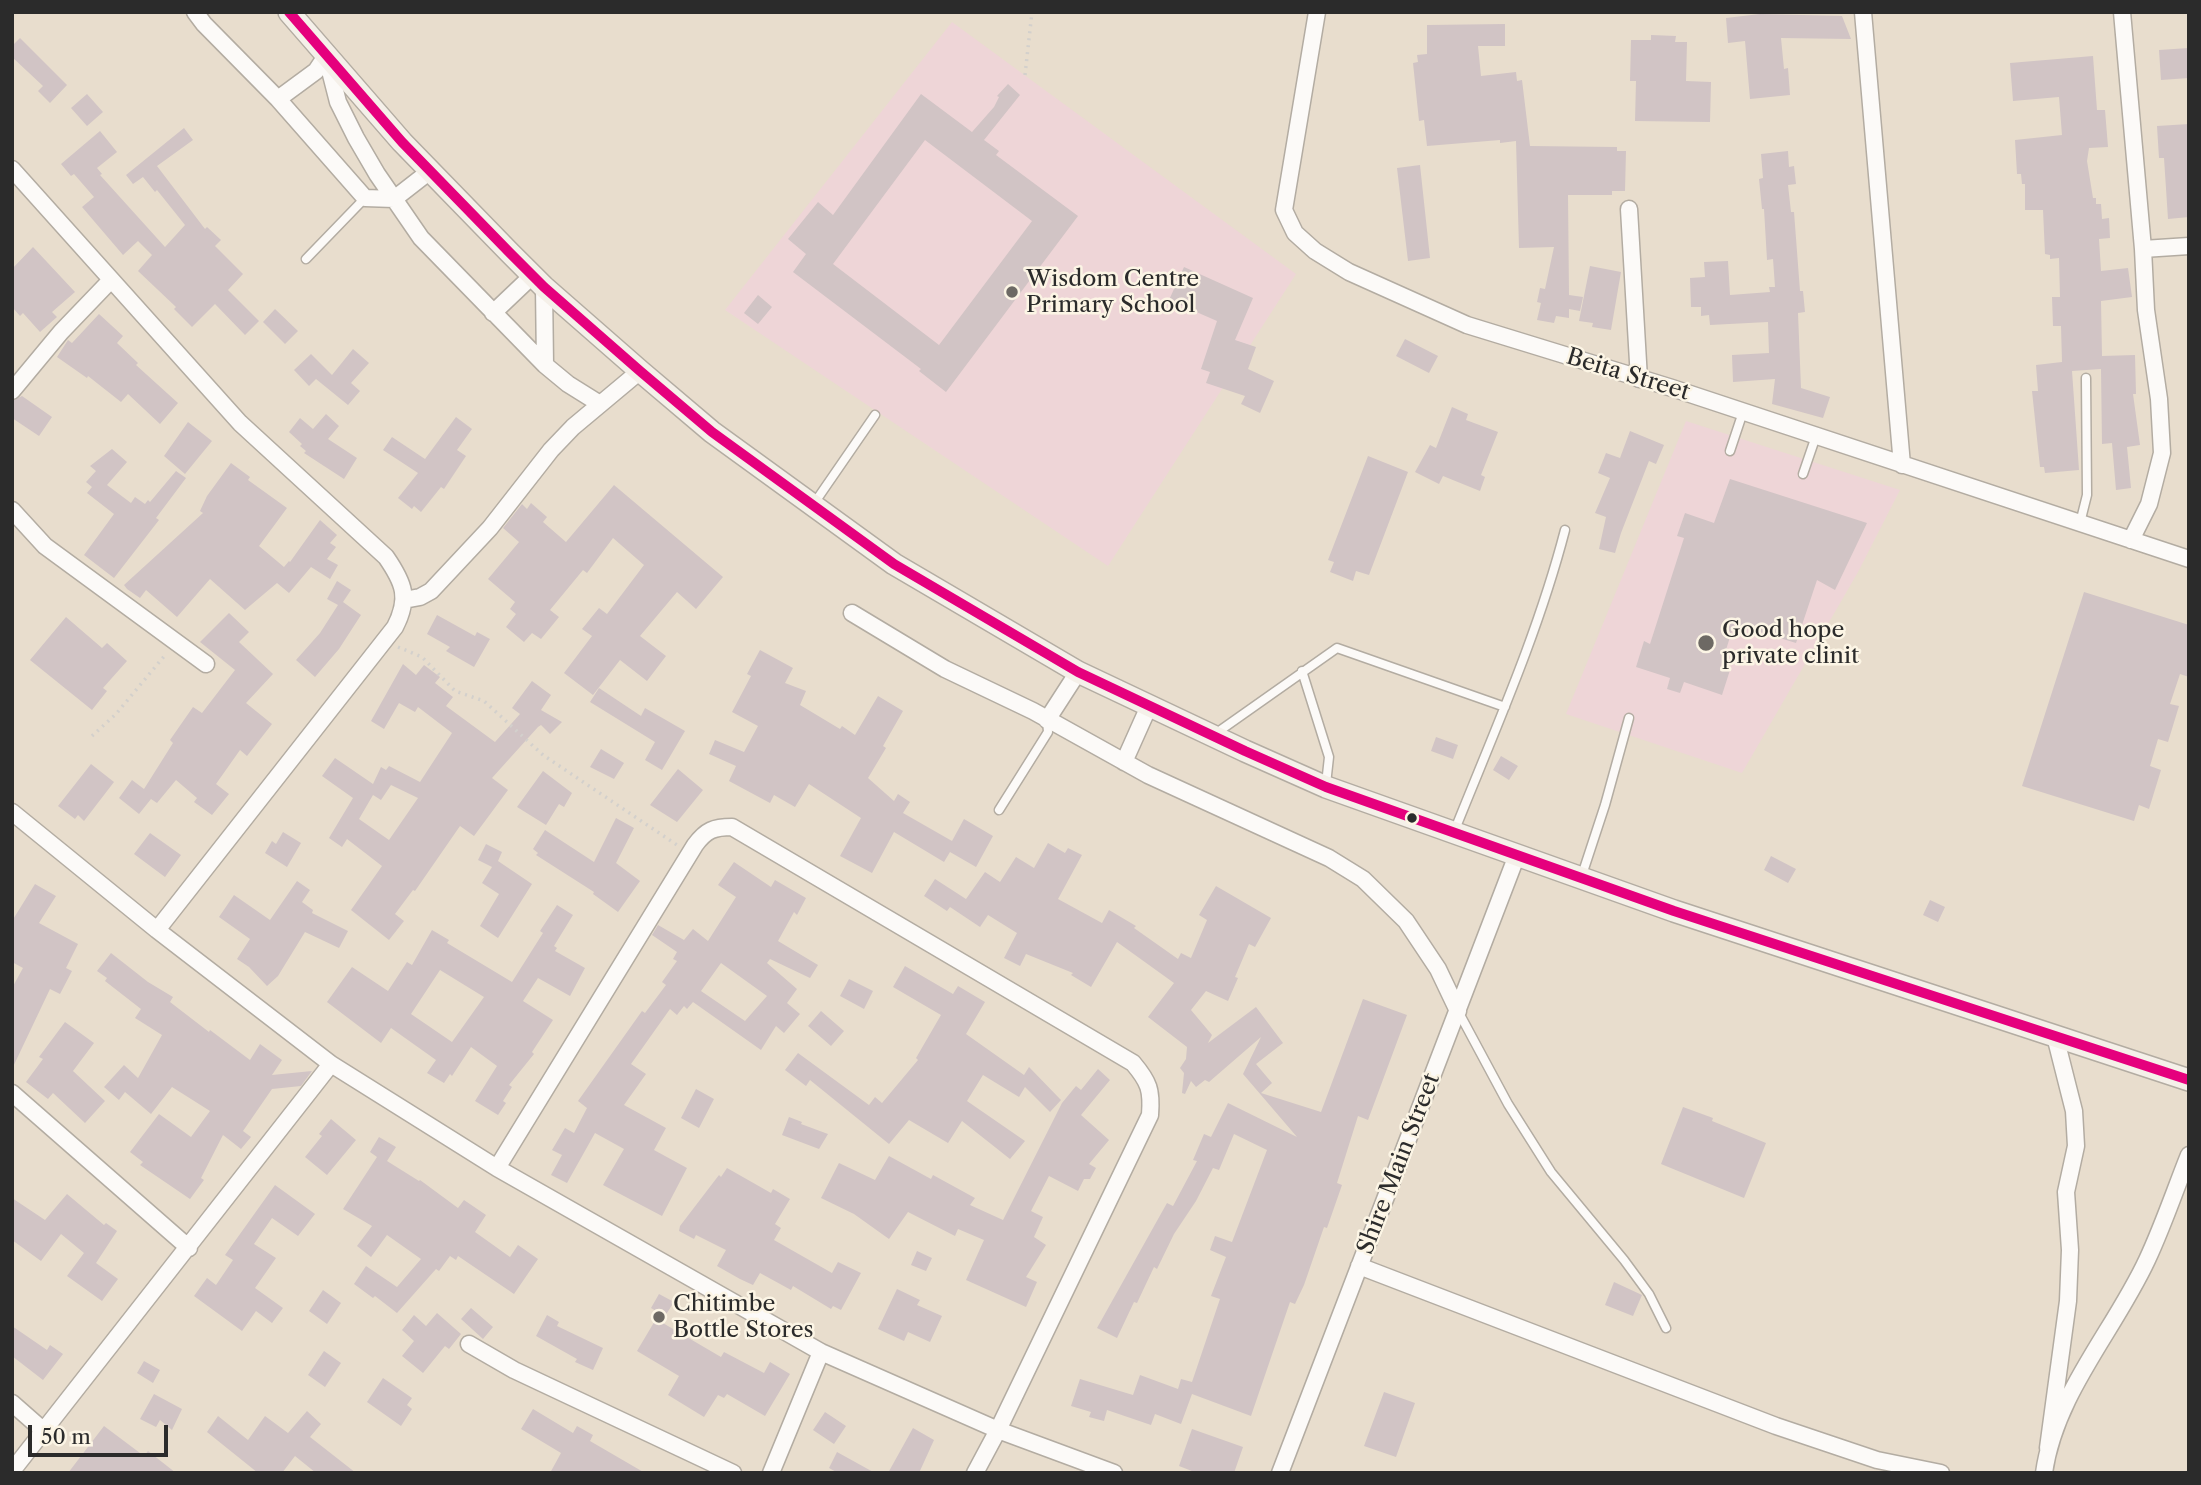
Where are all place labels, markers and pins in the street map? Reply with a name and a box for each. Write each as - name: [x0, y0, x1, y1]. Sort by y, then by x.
- place label: Wisdom Centre Primary School: [1026, 265, 1199, 319]
- marker: Wisdom Centre Primary School: [1004, 284, 1020, 300]
- place label: Good hope private clinit: [1722, 616, 1859, 670]
- marker: Good hope private clinit: [1696, 633, 1716, 653]
- unlabelled marker: [1405, 811, 1419, 825]
- place label: Chitimbe Bottle Stores: [673, 1290, 814, 1344]
- marker: Chitimbe Bottle Stores: [651, 1309, 667, 1325]

